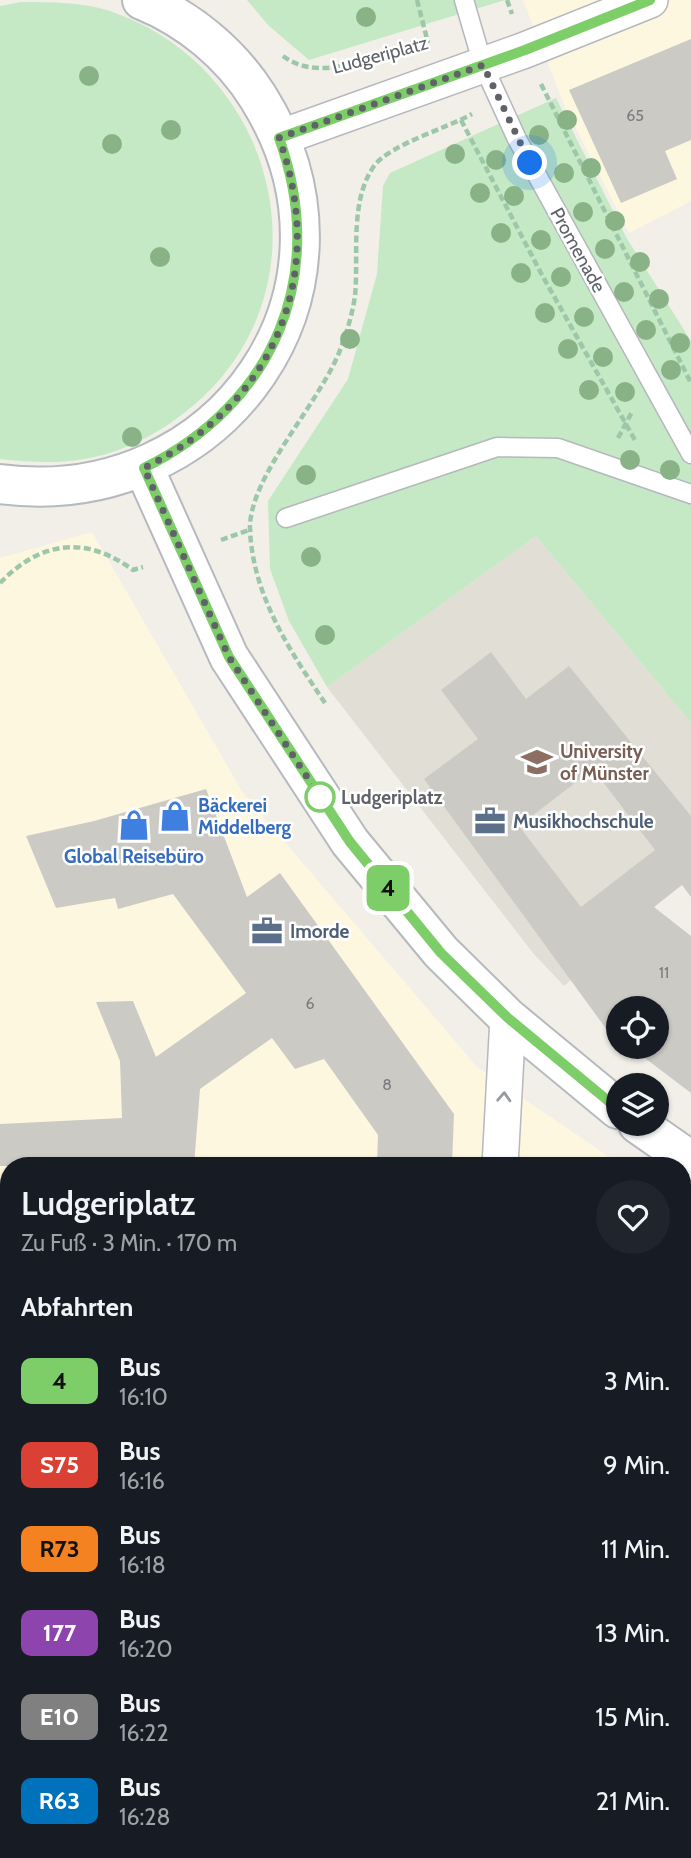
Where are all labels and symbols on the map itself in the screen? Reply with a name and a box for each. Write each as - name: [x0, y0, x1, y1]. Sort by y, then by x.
- street label: Ludgeriplatz: [329, 31, 431, 79]
- house number: 65: [626, 106, 644, 125]
- your location: [512, 145, 547, 180]
- street label: Promenade: [545, 204, 611, 297]
- place label: University of Münster: [560, 740, 649, 785]
- school or university icon: University of Münster: [520, 745, 554, 779]
- marker: Ludgeriplatz: [305, 782, 335, 812]
- place label: Ludgeriplatz: [341, 786, 442, 809]
- place label: Bäckerei Middelberg: [198, 794, 292, 839]
- shop icon: Bäckerei Middelberg: [158, 799, 192, 833]
- office icon: Musikhochschule: [473, 804, 507, 838]
- shop icon: Global Reisebüro: [117, 808, 151, 842]
- place label: Musikhochschule: [513, 810, 654, 833]
- place label: Global Reisebüro: [64, 845, 204, 868]
- line badge: 4: [365, 865, 411, 911]
- office icon: Imorde: [250, 914, 284, 948]
- place label: Imorde: [290, 920, 349, 943]
- house number: 11: [659, 963, 669, 982]
- house number: 6: [305, 994, 315, 1013]
- house number: 8: [382, 1075, 392, 1094]
- one-way arrow: [496, 1092, 511, 1103]

